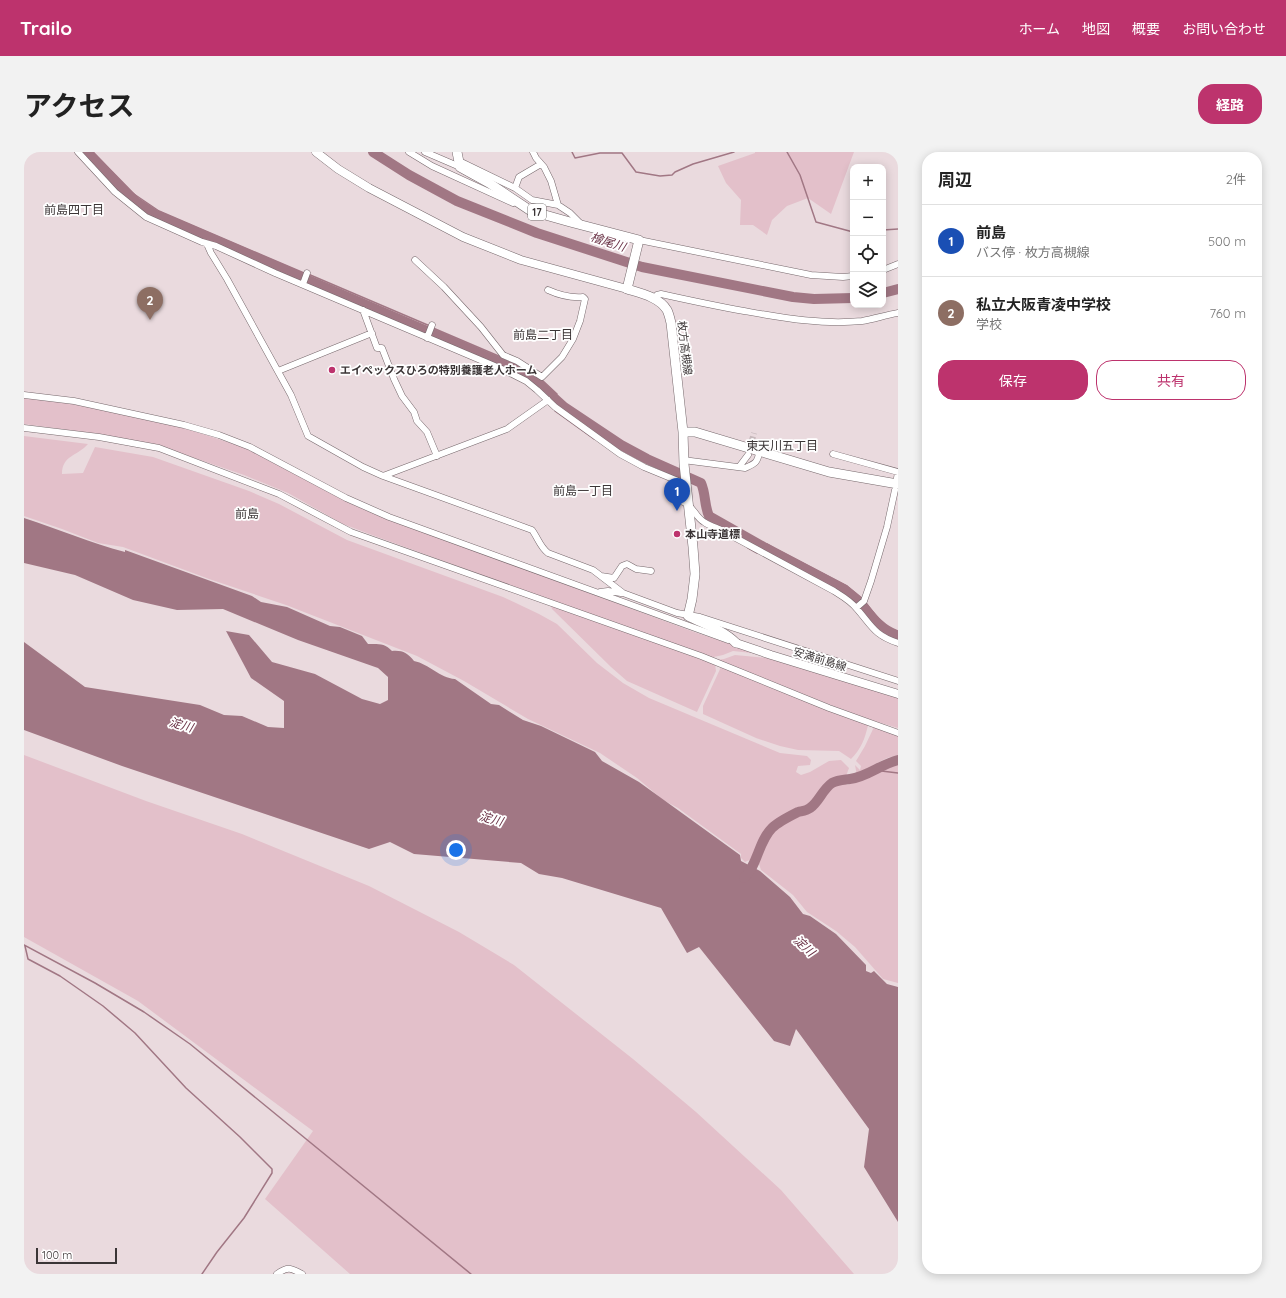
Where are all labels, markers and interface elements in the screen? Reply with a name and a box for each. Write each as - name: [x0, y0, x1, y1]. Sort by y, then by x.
- text: Trailo: [20, 16, 72, 40]
- text: ホーム: [1018, 20, 1060, 38]
- text: 地図: [1082, 20, 1110, 38]
- text: 概要: [1132, 20, 1160, 38]
- text: お問い合わせ: [1182, 20, 1266, 38]
- button: 経路: [1198, 84, 1262, 124]
- text: アクセス: [24, 88, 135, 123]
- map controls: [850, 164, 886, 308]
- button: +: [850, 164, 886, 200]
- text: 周辺: [938, 169, 972, 190]
- text: 2件: [1226, 171, 1246, 187]
- button: −: [850, 200, 886, 236]
- district label: 前島四丁目: [44, 202, 104, 217]
- road number: 17: [528, 204, 546, 220]
- text: 前島: [976, 223, 1006, 242]
- water label: 檜尾川: [589, 229, 629, 255]
- text: 1: [948, 233, 954, 249]
- text: 500 m: [1208, 233, 1246, 249]
- button: locate: [850, 236, 886, 272]
- text: バス停 · 枚方高槻線: [976, 244, 1090, 260]
- button: layers: [850, 272, 886, 308]
- pin: 2: [137, 287, 163, 320]
- text: 私立大阪青凌中学校: [976, 295, 1111, 314]
- text: 2: [947, 305, 955, 321]
- text: 760 m: [1210, 305, 1246, 321]
- text: 学校: [976, 316, 1002, 332]
- street label: 枚方高槻線: [675, 320, 695, 376]
- district label: 前島二丁目: [513, 327, 573, 342]
- button: 保存: [938, 360, 1088, 400]
- button: 共有: [1096, 360, 1246, 400]
- place label: エイぺックスひろの特別養護老人ホーム: [340, 363, 537, 377]
- marker: エイぺックスひろの特別養護老人ホーム: [327, 365, 337, 375]
- district label: 東天川五丁目: [746, 438, 818, 453]
- pin: 1: [664, 478, 690, 511]
- district label: 前島一丁目: [553, 483, 613, 498]
- district label: 前島: [235, 506, 259, 521]
- place label: 本山寺道標: [685, 527, 740, 541]
- marker: 本山寺道標: [672, 529, 682, 539]
- street label: 安満前島線: [792, 644, 848, 674]
- water label: 淀川: [168, 714, 197, 736]
- water label: 淀川: [478, 808, 507, 830]
- your location: [446, 840, 466, 860]
- water label: 淀川: [790, 932, 820, 961]
- scale bar: [36, 1246, 117, 1265]
- text: 100 m: [42, 1248, 72, 1262]

